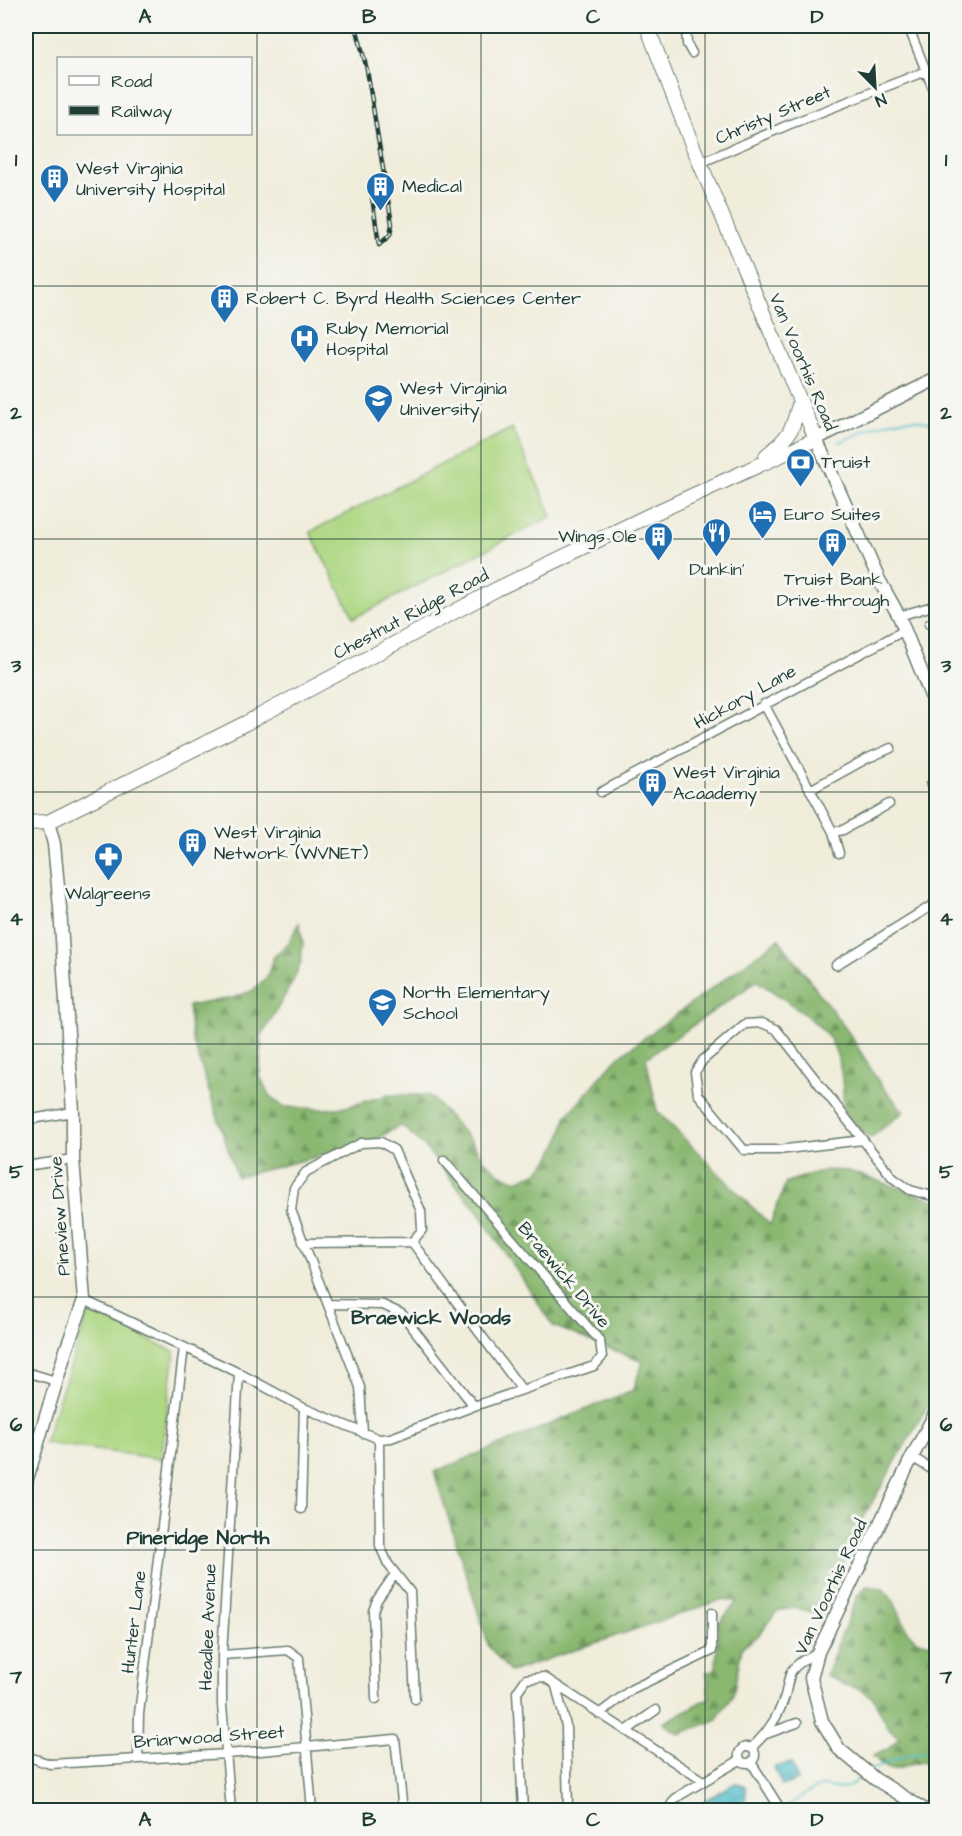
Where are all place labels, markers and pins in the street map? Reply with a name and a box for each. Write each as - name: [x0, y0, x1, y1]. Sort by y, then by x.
- place label: West Virginia University Hospital: [76, 156, 225, 203]
- building icon: West Virginia University Hospital: [39, 162, 71, 204]
- building icon: Medical: [365, 170, 397, 212]
- place label: Medical: [402, 174, 462, 199]
- building icon: Robert C. Byrd Health Sciences Center: [209, 282, 241, 324]
- place label: Robert C. Byrd Health Sciences Center: [246, 286, 581, 312]
- place label: Ruby Memorial Hospital: [326, 316, 449, 362]
- hospital icon: Ruby Memorial Hospital: [289, 322, 321, 364]
- place label: West Virginia University: [400, 376, 507, 423]
- school or university icon: West Virginia University: [363, 382, 395, 424]
- bank icon: Truist: [784, 446, 816, 488]
- place label: Truist: [821, 450, 871, 475]
- hotel icon: Euro Suites: [747, 498, 779, 540]
- place label: Euro Suites: [784, 502, 881, 527]
- restaurant icon: Dunkin': [701, 516, 733, 558]
- building icon: Wings Ole: [642, 520, 674, 562]
- place label: Wings Ole: [558, 524, 637, 550]
- building icon: Truist Bank Drive-through: [817, 526, 849, 568]
- place label: Dunkin': [689, 557, 745, 582]
- place label: Truist Bank Drive-through: [777, 567, 889, 614]
- place label: West Virginia Acaademy: [673, 760, 780, 807]
- building icon: West Virginia Acaademy: [636, 766, 668, 808]
- place label: West Virginia Network (WVNET): [214, 820, 368, 866]
- building icon: West Virginia Network (WVNET): [177, 826, 209, 868]
- pharmacy icon: Walgreens: [92, 840, 124, 882]
- place label: Walgreens: [65, 881, 151, 907]
- place label: North Elementary School: [403, 980, 550, 1026]
- school or university icon: North Elementary School: [366, 986, 398, 1028]

